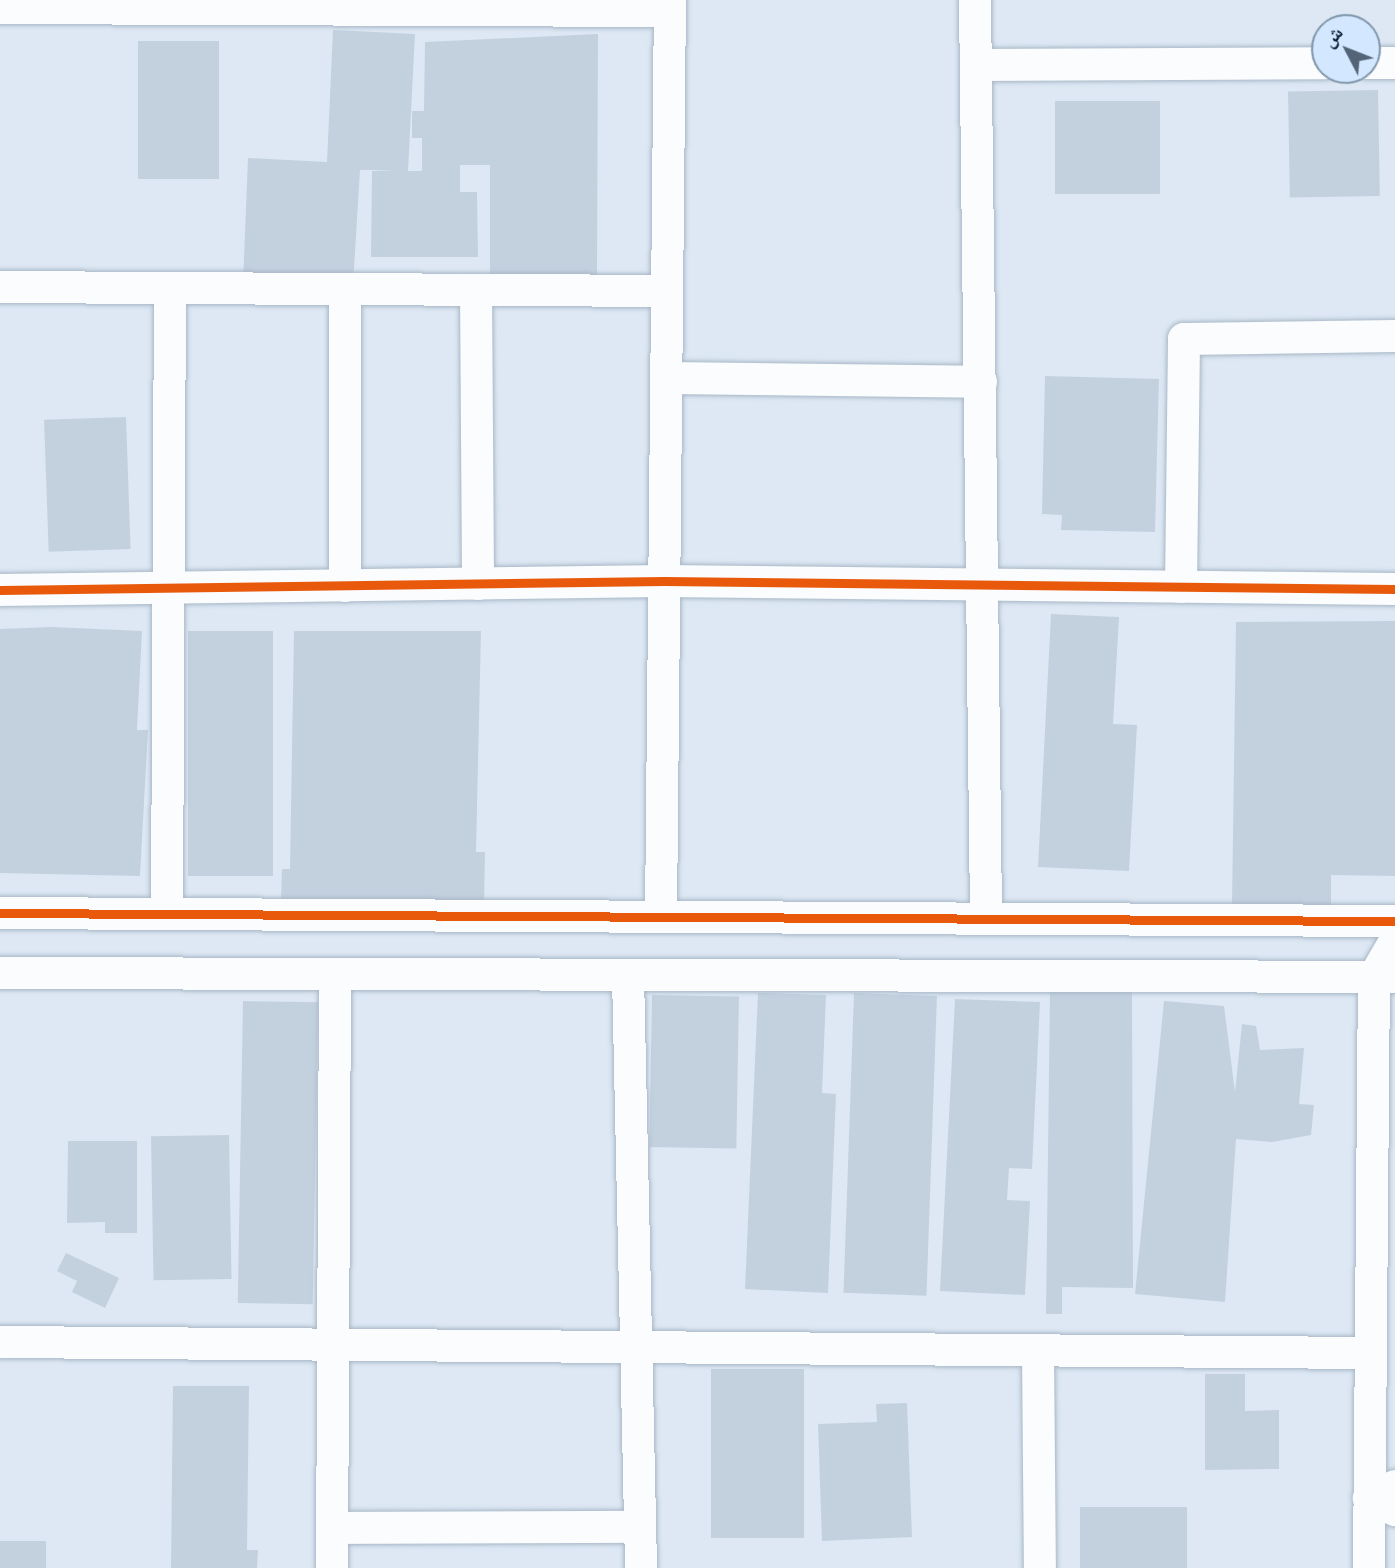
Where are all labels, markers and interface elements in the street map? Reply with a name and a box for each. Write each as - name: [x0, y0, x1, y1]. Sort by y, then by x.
- north arrow: [1311, 14, 1381, 84]
- text: ش: [1316, 21, 1348, 52]

